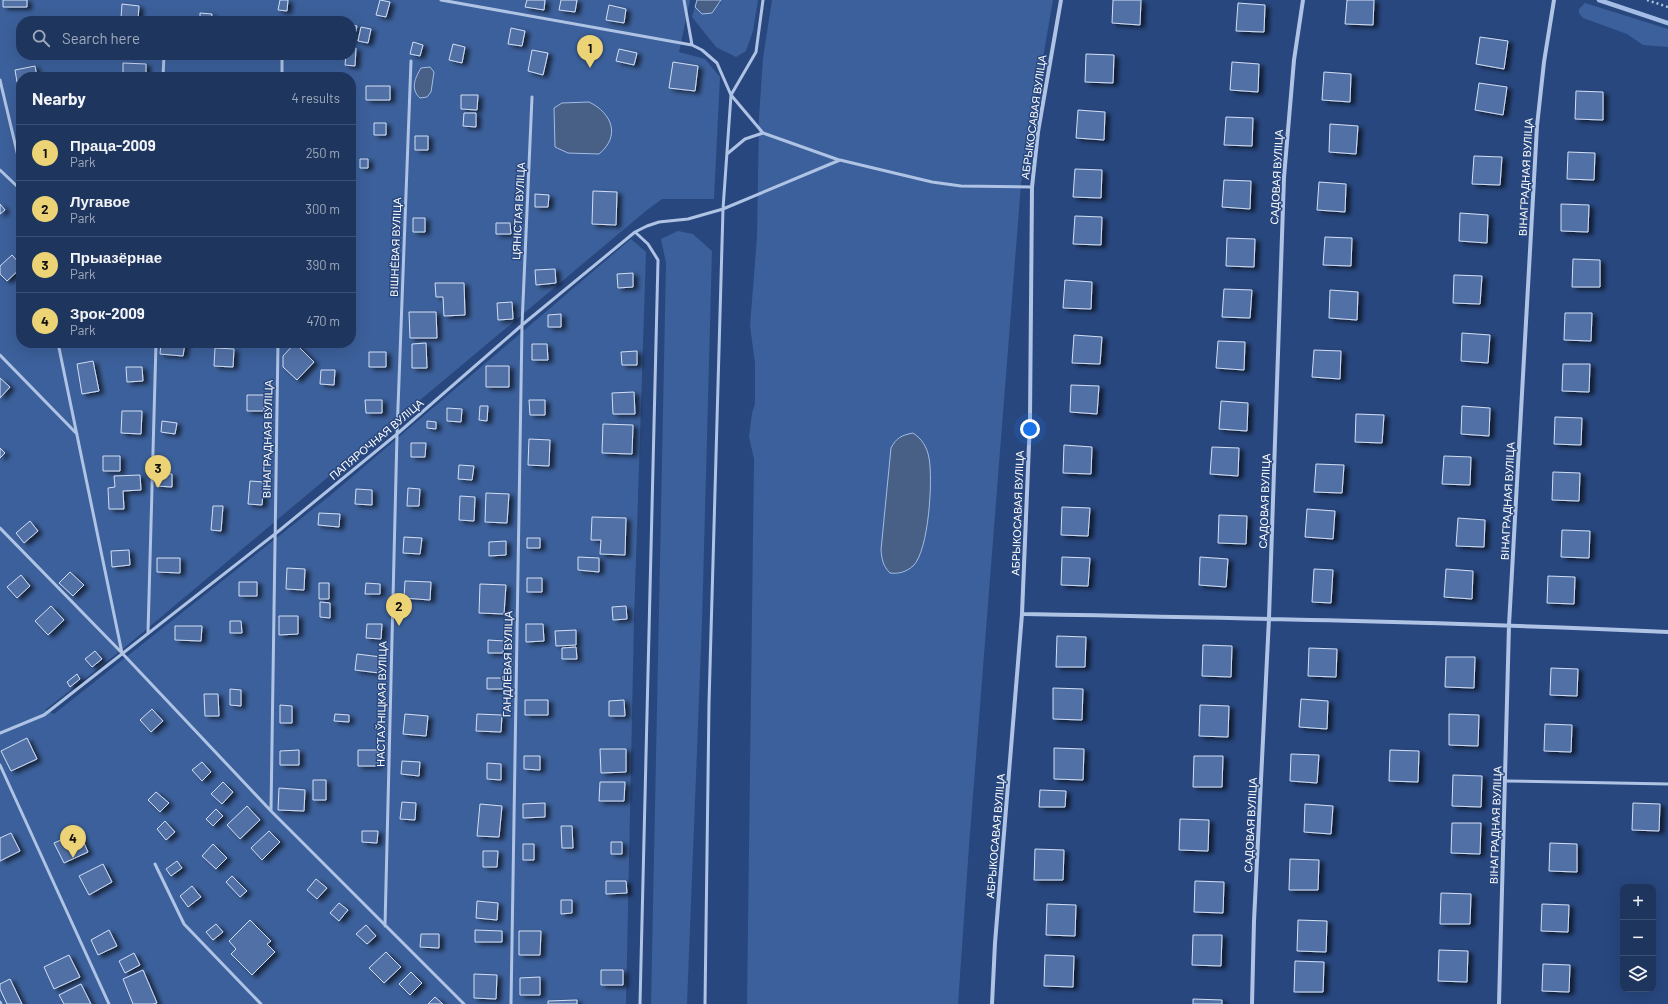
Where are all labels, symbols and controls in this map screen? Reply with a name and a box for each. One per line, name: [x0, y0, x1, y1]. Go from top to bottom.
search box: [16, 16, 356, 60]
icon: search: [30, 27, 52, 49]
text: Search here: [62, 29, 140, 47]
pin: 1: [577, 35, 603, 68]
street label: АБРЫКОСАВАЯ ВУЛІЦА: [1018, 53, 1048, 180]
text: Nearby: [32, 88, 86, 108]
text: 4 results: [292, 90, 340, 106]
street label: ВІНАГРАДНАЯ ВУЛІЦА: [1515, 117, 1535, 236]
street label: САДОВАЯ ВУЛІЦА: [1267, 128, 1285, 225]
text: Праца-2009: [70, 136, 156, 154]
text: 1: [43, 145, 47, 161]
text: 250 m: [306, 145, 340, 161]
text: Park: [70, 154, 96, 170]
street label: ЦЯНІСТАЯ ВУЛІЦА: [509, 161, 527, 260]
text: Лугавое: [70, 192, 130, 210]
street label: ВІШНЁВАЯ ВУЛІЦА: [387, 196, 403, 297]
text: 2: [41, 201, 49, 217]
text: 300 m: [305, 201, 340, 217]
text: Park: [70, 210, 96, 226]
text: Прыазёрнае: [70, 248, 162, 266]
text: 3: [41, 257, 49, 273]
text: 390 m: [306, 257, 340, 273]
text: Park: [70, 266, 96, 282]
text: Зрок-2009: [70, 304, 145, 322]
text: 4: [41, 313, 49, 329]
text: 470 m: [306, 313, 340, 329]
text: Park: [70, 322, 96, 338]
street label: ВІНАГРАДНАЯ ВУЛІЦА: [259, 379, 275, 498]
street label: ПАПЯРОЧНАЯ ВУЛІЦА: [326, 396, 426, 482]
your location: [1020, 419, 1040, 439]
street label: ВІНАГРАДНАЯ ВУЛІЦА: [1497, 441, 1517, 560]
street label: АБРЫКОСАВАЯ ВУЛІЦА: [1008, 449, 1026, 576]
street label: САДОВАЯ ВУЛІЦА: [1256, 453, 1272, 549]
pin: 3: [145, 455, 171, 488]
pin: 2: [386, 593, 412, 626]
street label: ГАНДЛЁВАЯ ВУЛІЦА: [500, 610, 514, 717]
street label: НАСТАЎНІЦКАЯ ВУЛІЦА: [373, 640, 389, 767]
street label: ВІНАГРАДНАЯ ВУЛІЦА: [1486, 765, 1504, 884]
street label: АБРЫКОСАВАЯ ВУЛІЦА: [983, 772, 1007, 899]
street label: САДОВАЯ ВУЛІЦА: [1241, 776, 1259, 873]
pin: 4: [60, 825, 86, 858]
map controls: [1620, 884, 1656, 992]
button: +: [1620, 884, 1656, 920]
button: −: [1620, 920, 1656, 956]
button: layers: [1620, 956, 1656, 992]

